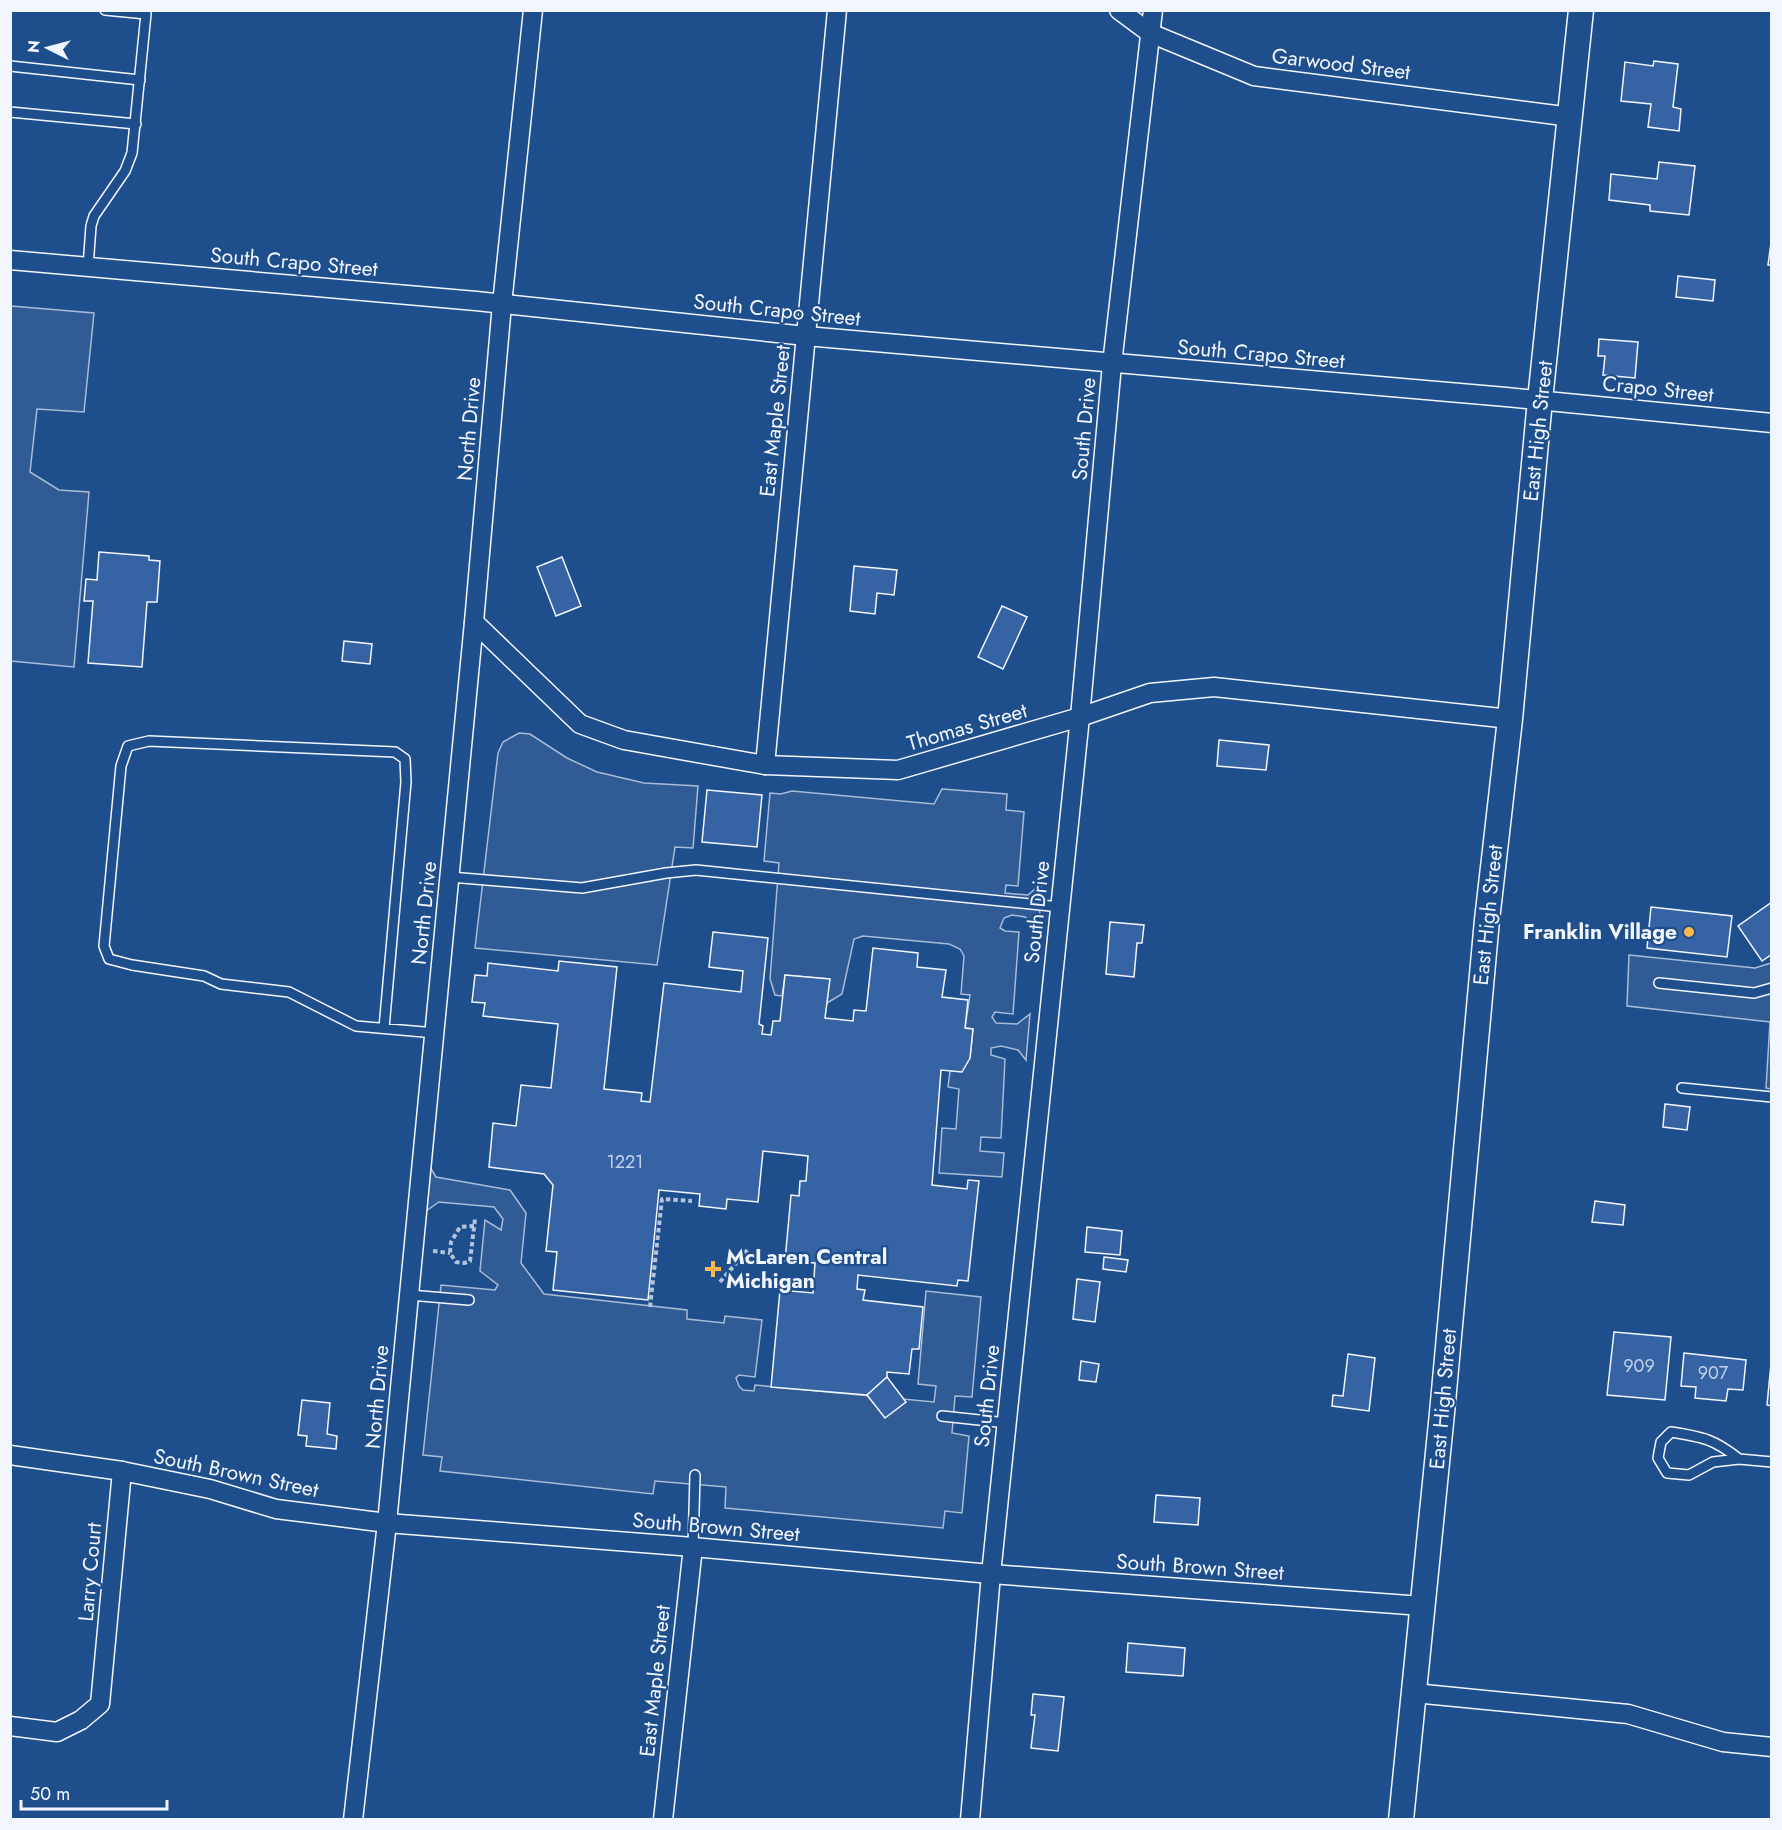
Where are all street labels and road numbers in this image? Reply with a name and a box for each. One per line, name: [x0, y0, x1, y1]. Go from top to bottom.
street label: Garwood Street: [1270, 41, 1412, 87]
street label: South Crapo Street: [209, 240, 379, 284]
street label: South Crapo Street: [692, 286, 862, 334]
street label: South Crapo Street: [1176, 332, 1346, 376]
street label: East Maple Street: [752, 344, 798, 498]
street label: East High Street: [1516, 359, 1560, 503]
street label: Crapo Street: [1601, 368, 1715, 410]
street label: North Drive: [450, 376, 488, 482]
street label: South Drive: [1065, 376, 1103, 482]
street label: Thomas Street: [903, 696, 1031, 758]
street label: East High Street: [1466, 843, 1510, 987]
street label: South Drive: [1017, 859, 1057, 965]
street label: North Drive: [404, 860, 444, 966]
street label: East High Street: [1422, 1327, 1464, 1471]
street label: South Drive: [967, 1343, 1007, 1449]
street label: North Drive: [358, 1344, 396, 1450]
street label: South Brown Street: [151, 1441, 321, 1505]
street label: South Brown Street: [631, 1505, 801, 1549]
street label: Larry Court: [71, 1521, 109, 1623]
street label: South Brown Street: [1115, 1546, 1285, 1588]
street label: East Maple Street: [632, 1604, 678, 1758]

